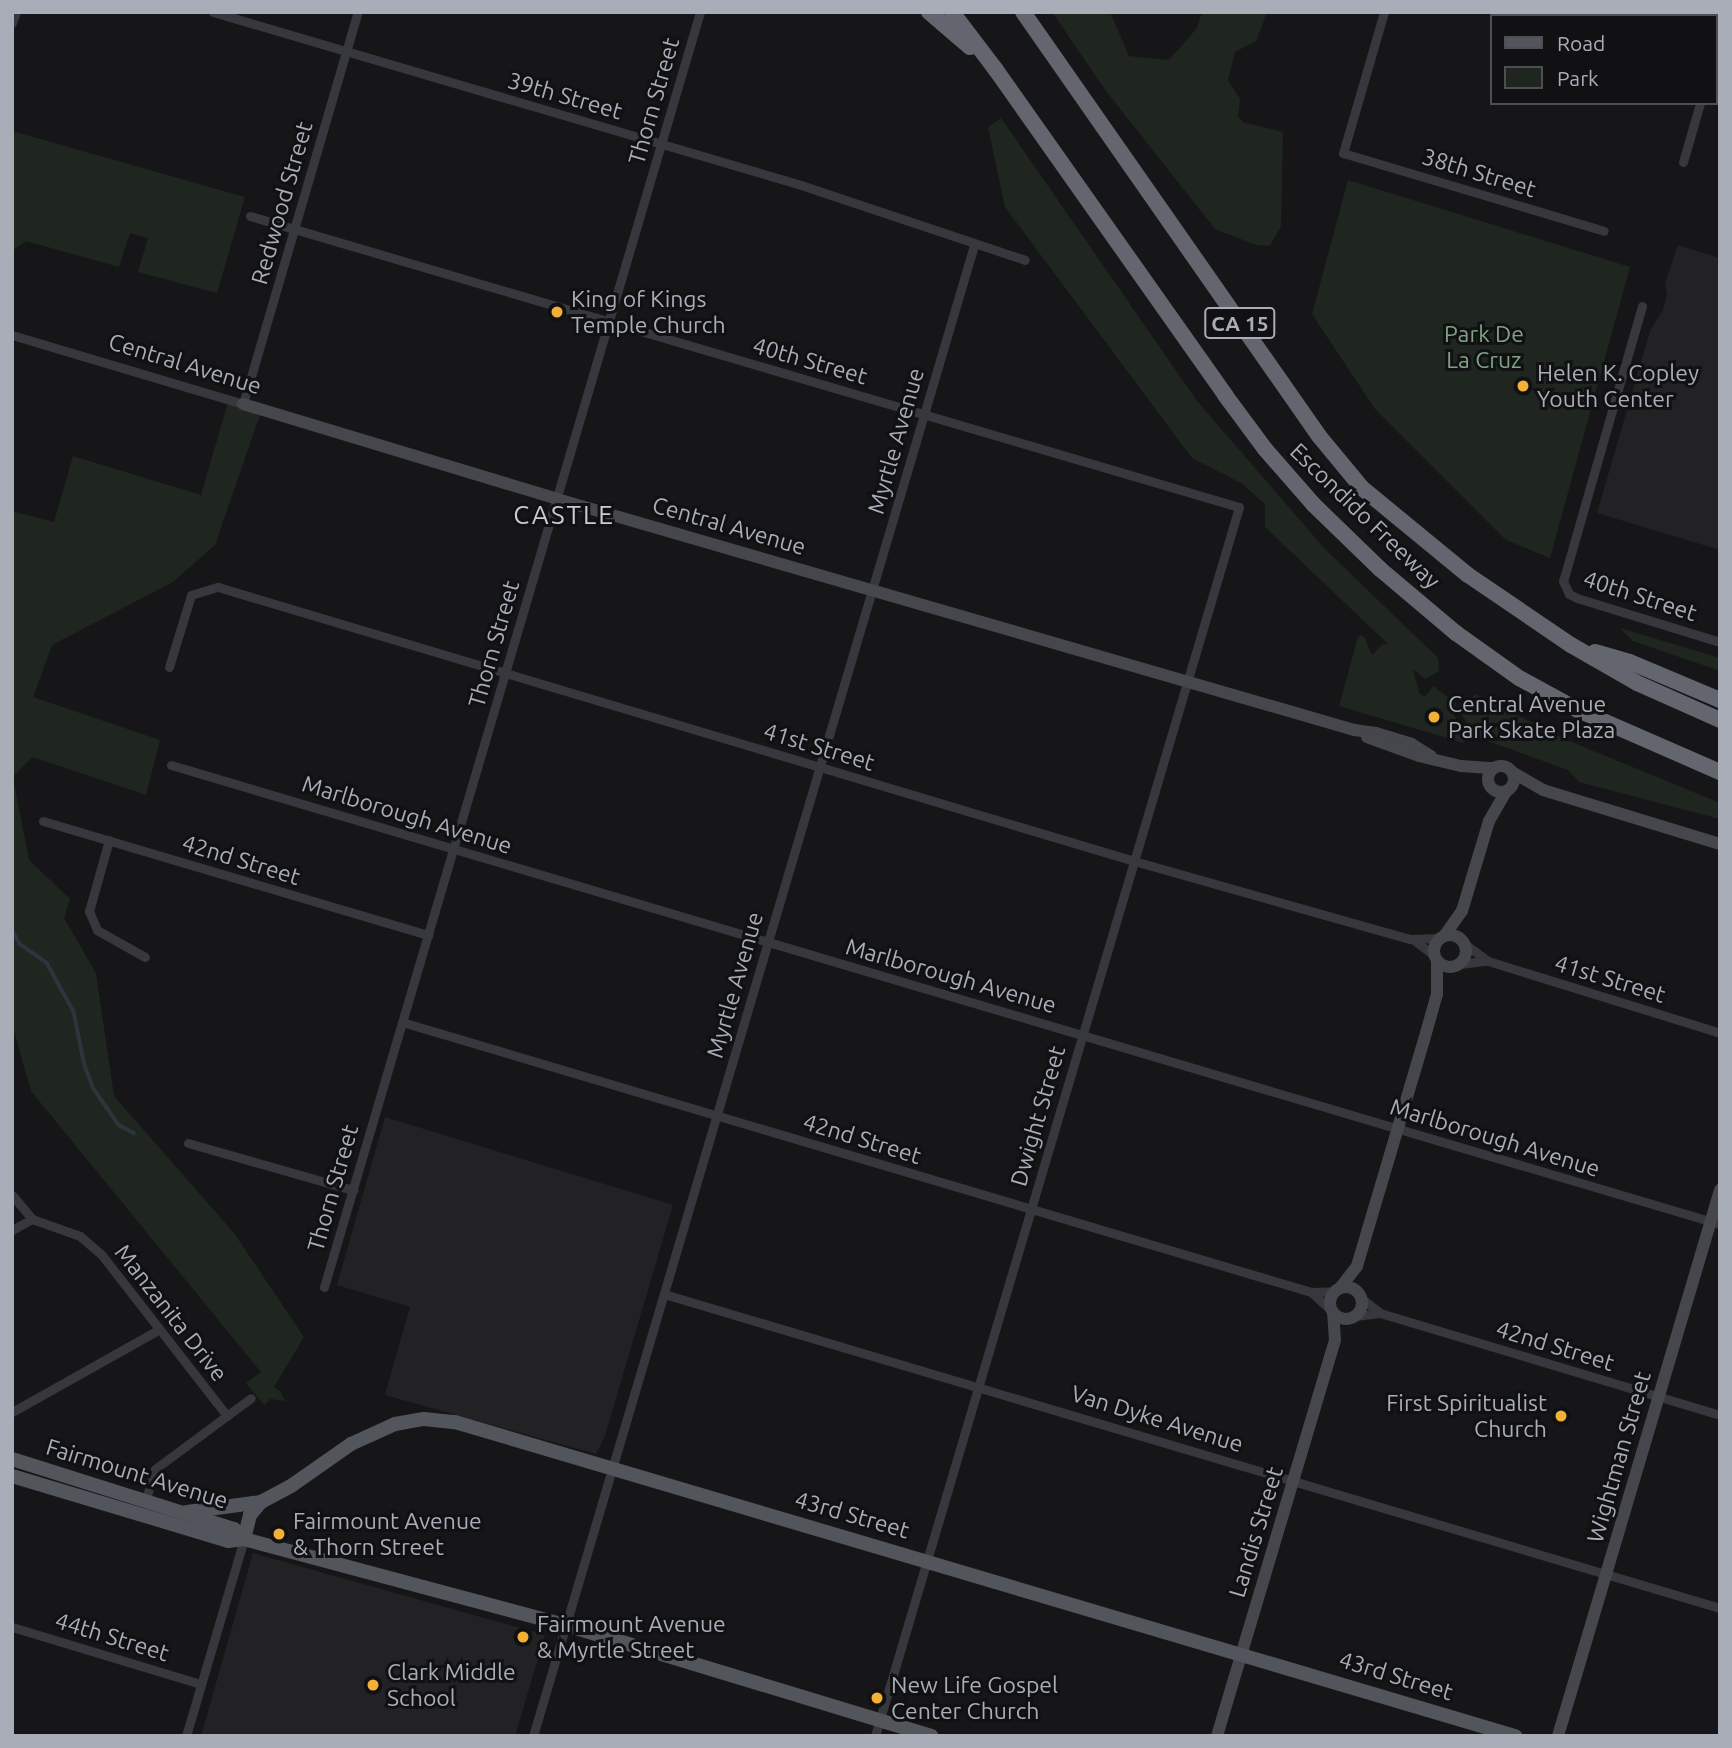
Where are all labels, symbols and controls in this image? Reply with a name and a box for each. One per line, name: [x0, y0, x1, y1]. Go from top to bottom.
legend: [1490, 14, 1718, 105]
text: Road: [1557, 31, 1605, 55]
street label: Thorn Street: [623, 34, 685, 168]
text: Park: [1557, 66, 1599, 90]
street label: 39th Street: [505, 67, 625, 125]
street label: Redwood Street: [246, 118, 318, 288]
street label: 38th Street: [1419, 143, 1539, 203]
place label: King of Kings Temple Church: [571, 285, 726, 339]
marker: King of Kings Temple Church: [549, 304, 565, 320]
road number: CA 15: [1203, 306, 1277, 340]
park label: Park De La Cruz: [1444, 320, 1524, 374]
street label: Central Avenue: [105, 328, 265, 400]
street label: 40th Street: [750, 332, 870, 390]
place label: Helen K. Copley Youth Center: [1537, 359, 1699, 413]
street label: Myrtle Avenue: [862, 365, 930, 517]
marker: Helen K. Copley Youth Center: [1515, 378, 1531, 394]
street label: Escondido Freeway: [1284, 437, 1446, 595]
street label: Central Avenue: [649, 491, 809, 561]
district label: CASTLE: [514, 499, 614, 531]
street label: 40th Street: [1580, 565, 1700, 627]
street label: Thorn Street: [463, 577, 525, 711]
place label: Central Avenue Park Skate Plaza: [1448, 690, 1615, 744]
marker: Central Avenue Park Skate Plaza: [1426, 709, 1442, 725]
street label: 41st Street: [760, 717, 878, 777]
street label: Marlborough Avenue: [299, 770, 515, 860]
street label: 42nd Street: [179, 829, 303, 891]
street label: Myrtle Avenue: [701, 909, 769, 1061]
street label: Marlborough Avenue: [842, 933, 1060, 1019]
street label: 41st Street: [1551, 949, 1669, 1009]
street label: Dwight Street: [1005, 1043, 1071, 1189]
street label: Marlborough Avenue: [1387, 1093, 1603, 1183]
street label: 42nd Street: [800, 1108, 924, 1170]
street label: Thorn Street: [302, 1121, 364, 1255]
street label: Manzanita Drive: [109, 1239, 233, 1387]
street label: 42nd Street: [1493, 1315, 1617, 1377]
street label: Wightman Street: [1581, 1368, 1657, 1546]
street label: Van Dyke Avenue: [1068, 1380, 1246, 1458]
place label: First Spiritualist Church: [1386, 1389, 1547, 1443]
marker: First Spiritualist Church: [1553, 1408, 1569, 1424]
street label: Fairmount Avenue: [43, 1433, 231, 1515]
street label: Landis Street: [1223, 1463, 1289, 1601]
street label: 43rd Street: [792, 1486, 912, 1544]
place label: Fairmount Avenue & Thorn Street: [293, 1507, 482, 1561]
marker: Fairmount Avenue & Thorn Street: [271, 1526, 287, 1542]
street label: 44th Street: [52, 1607, 172, 1667]
place label: Fairmount Avenue & Myrtle Street: [537, 1610, 726, 1664]
marker: Fairmount Avenue & Myrtle Street: [515, 1629, 531, 1645]
street label: 43rd Street: [1336, 1646, 1456, 1706]
place label: Clark Middle School: [387, 1658, 516, 1712]
place label: New Life Gospel Center Church: [891, 1671, 1058, 1725]
marker: Clark Middle School: [365, 1677, 381, 1693]
marker: New Life Gospel Center Church: [869, 1690, 885, 1706]

